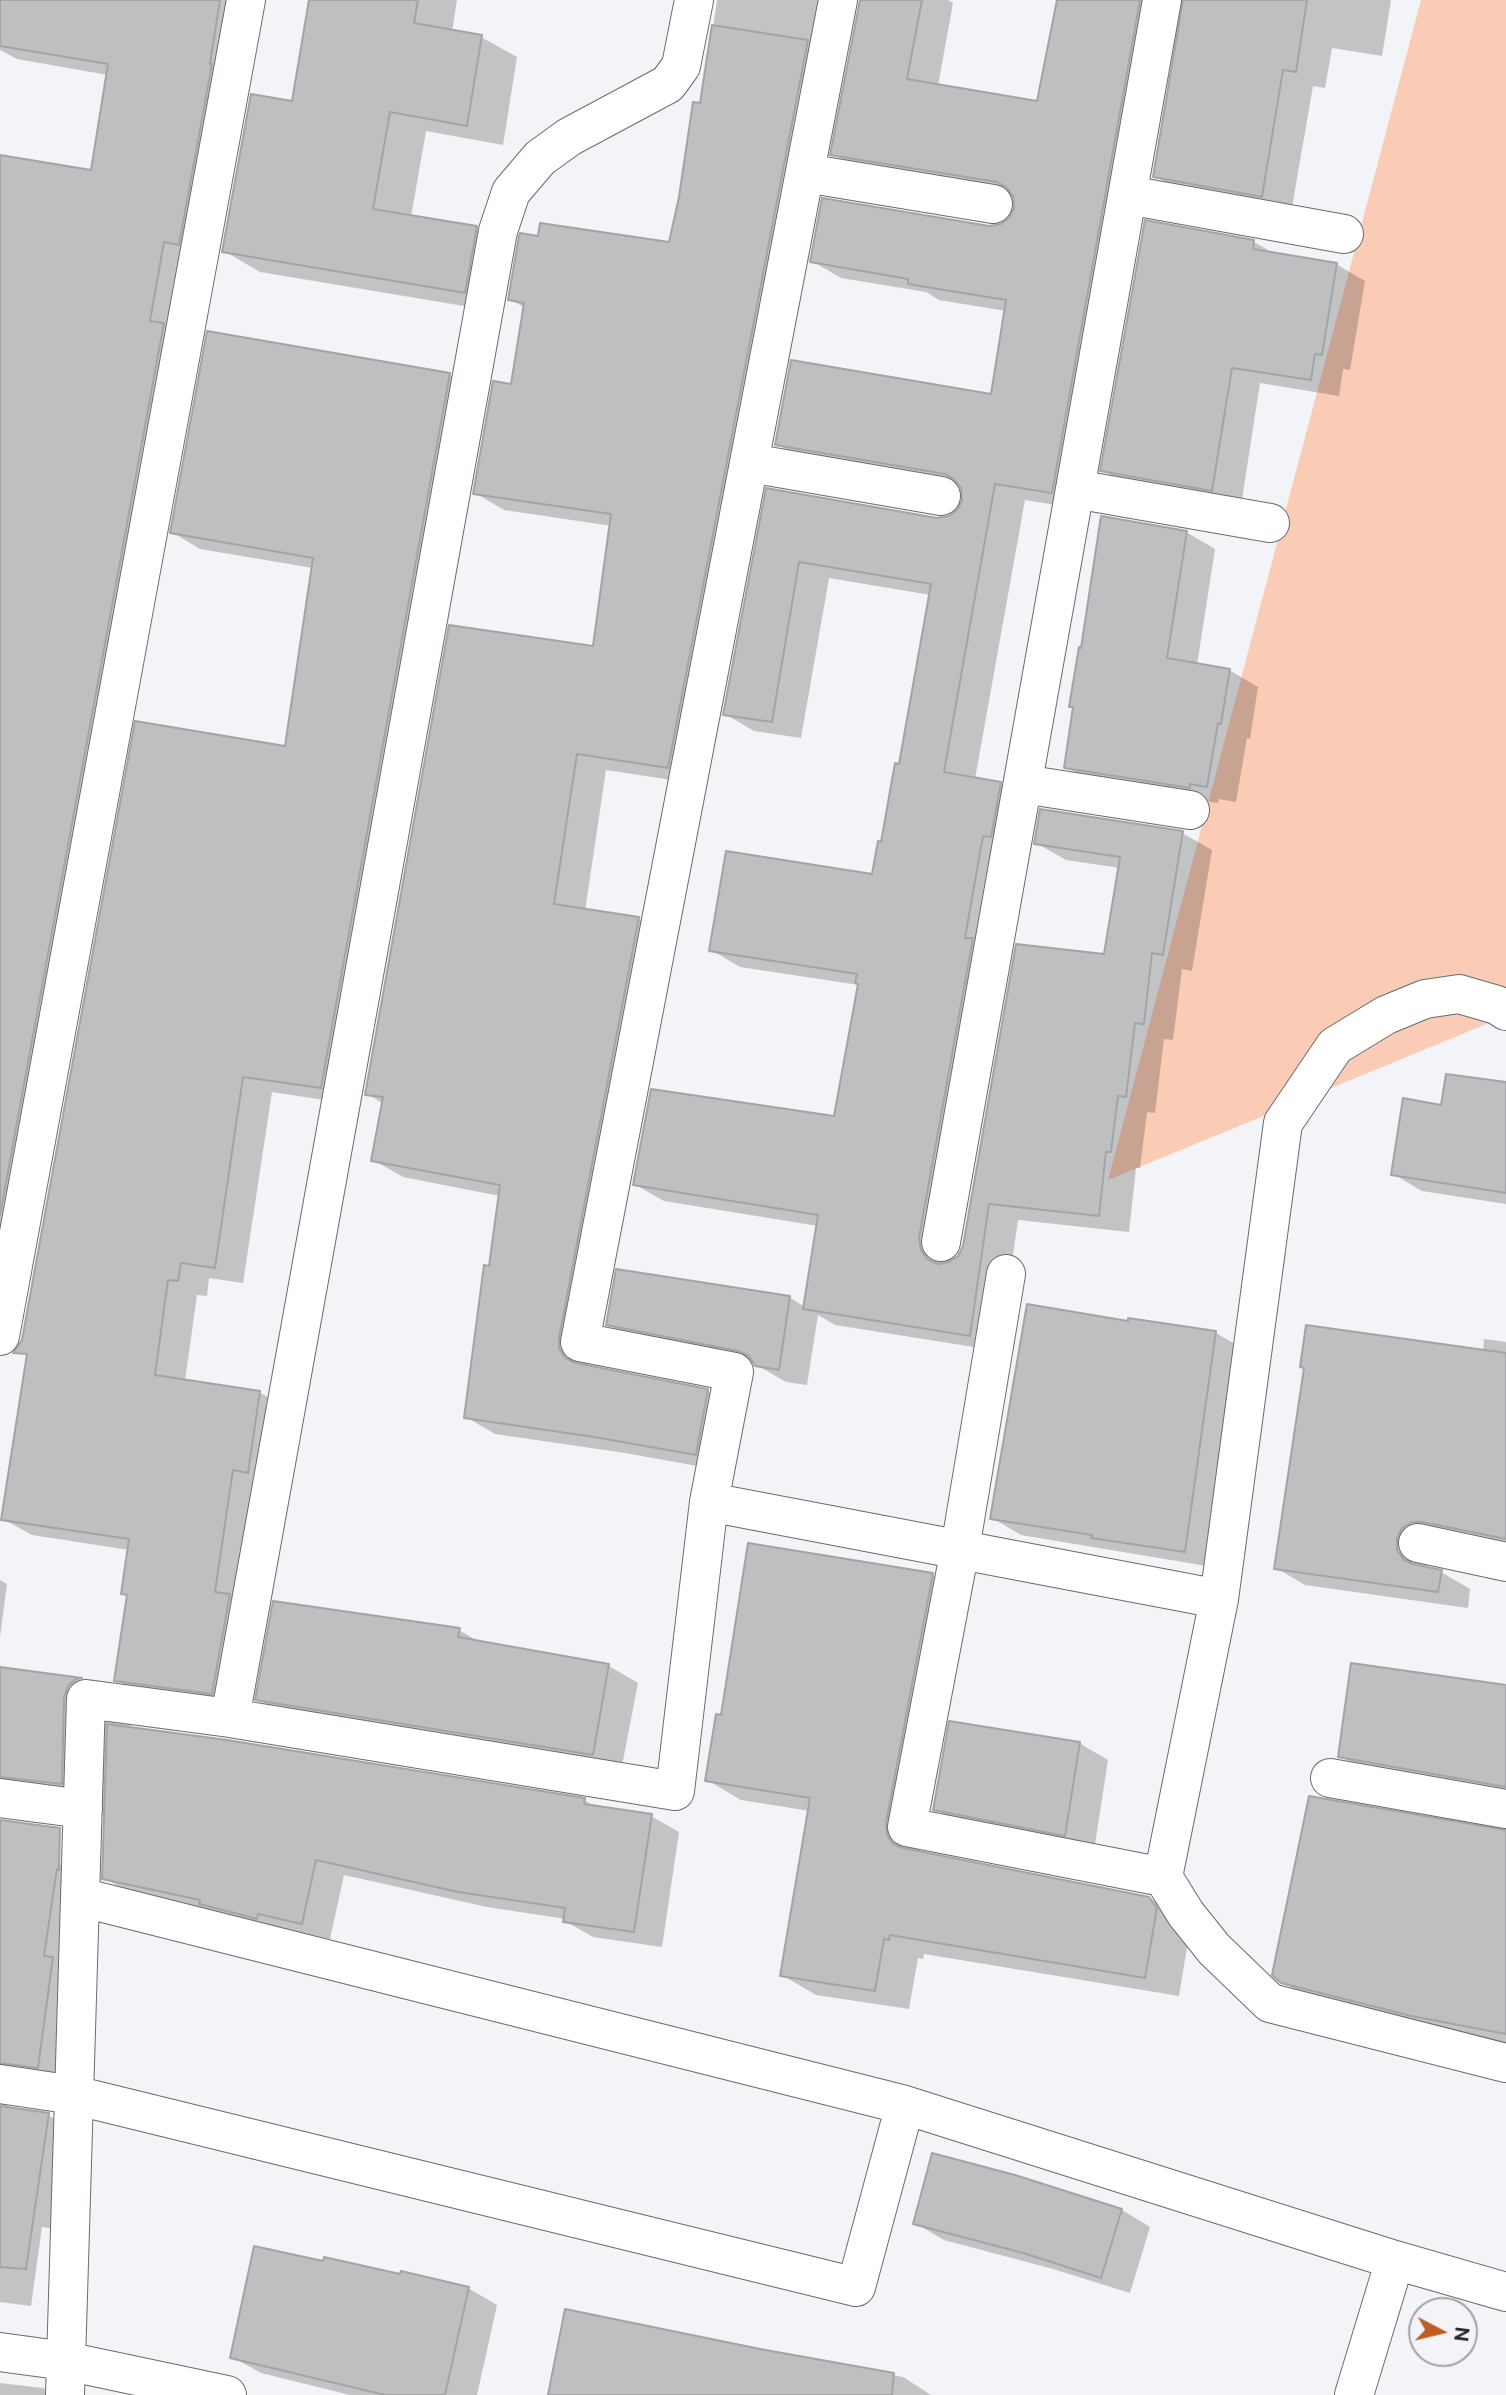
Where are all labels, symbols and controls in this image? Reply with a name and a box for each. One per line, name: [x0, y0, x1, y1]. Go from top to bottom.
north arrow: [1408, 2297, 1478, 2367]
text: N: [1450, 2326, 1474, 2343]

